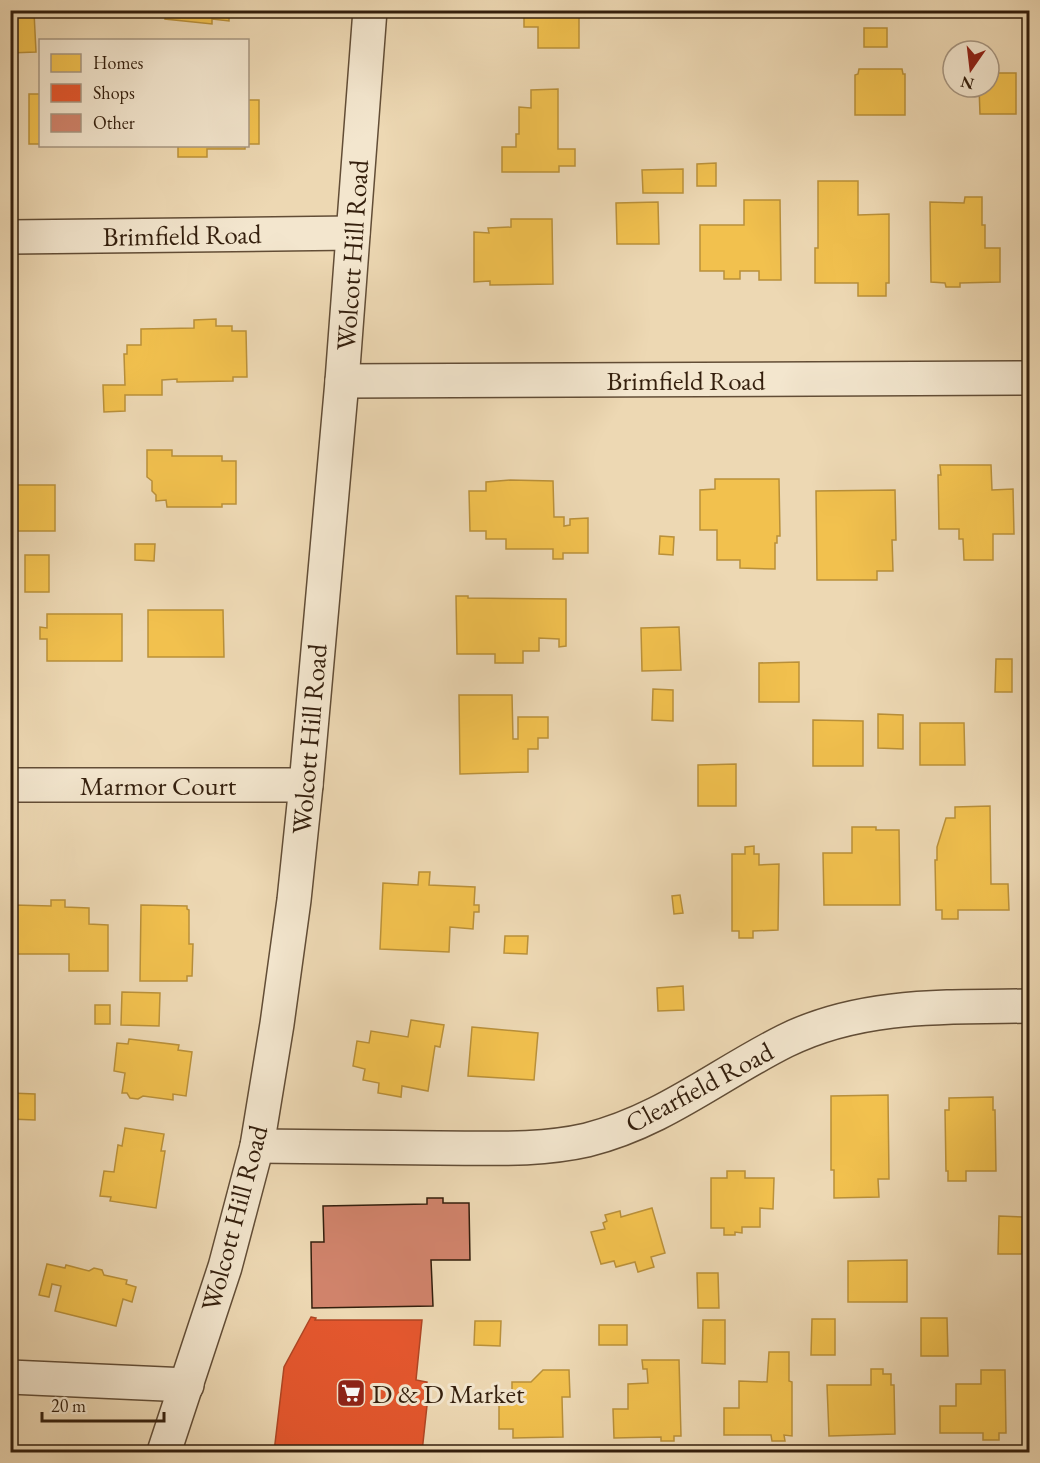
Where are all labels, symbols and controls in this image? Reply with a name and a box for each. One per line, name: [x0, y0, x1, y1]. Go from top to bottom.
legend: [39, 39, 249, 147]
north arrow: [941, 39, 1001, 99]
text: Homes: [93, 51, 144, 74]
text: N: [959, 71, 976, 95]
text: Shops: [93, 81, 135, 104]
text: Other: [93, 111, 135, 134]
street label: Wolcott Hill Road: [328, 158, 376, 351]
street label: Brimfield Road: [102, 216, 262, 254]
street label: Brimfield Road: [606, 363, 766, 398]
street label: Wolcott Hill Road: [283, 642, 335, 836]
street label: Marmor Court: [80, 768, 237, 803]
street label: Clearfield Road: [619, 1033, 779, 1141]
street label: Wolcott Hill Road: [192, 1121, 276, 1315]
place label: D & D Market: [372, 1376, 525, 1411]
supermarket icon: D & D Market: [335, 1377, 367, 1409]
scale bar: [42, 1385, 164, 1423]
text: 20 m: [51, 1394, 86, 1417]

